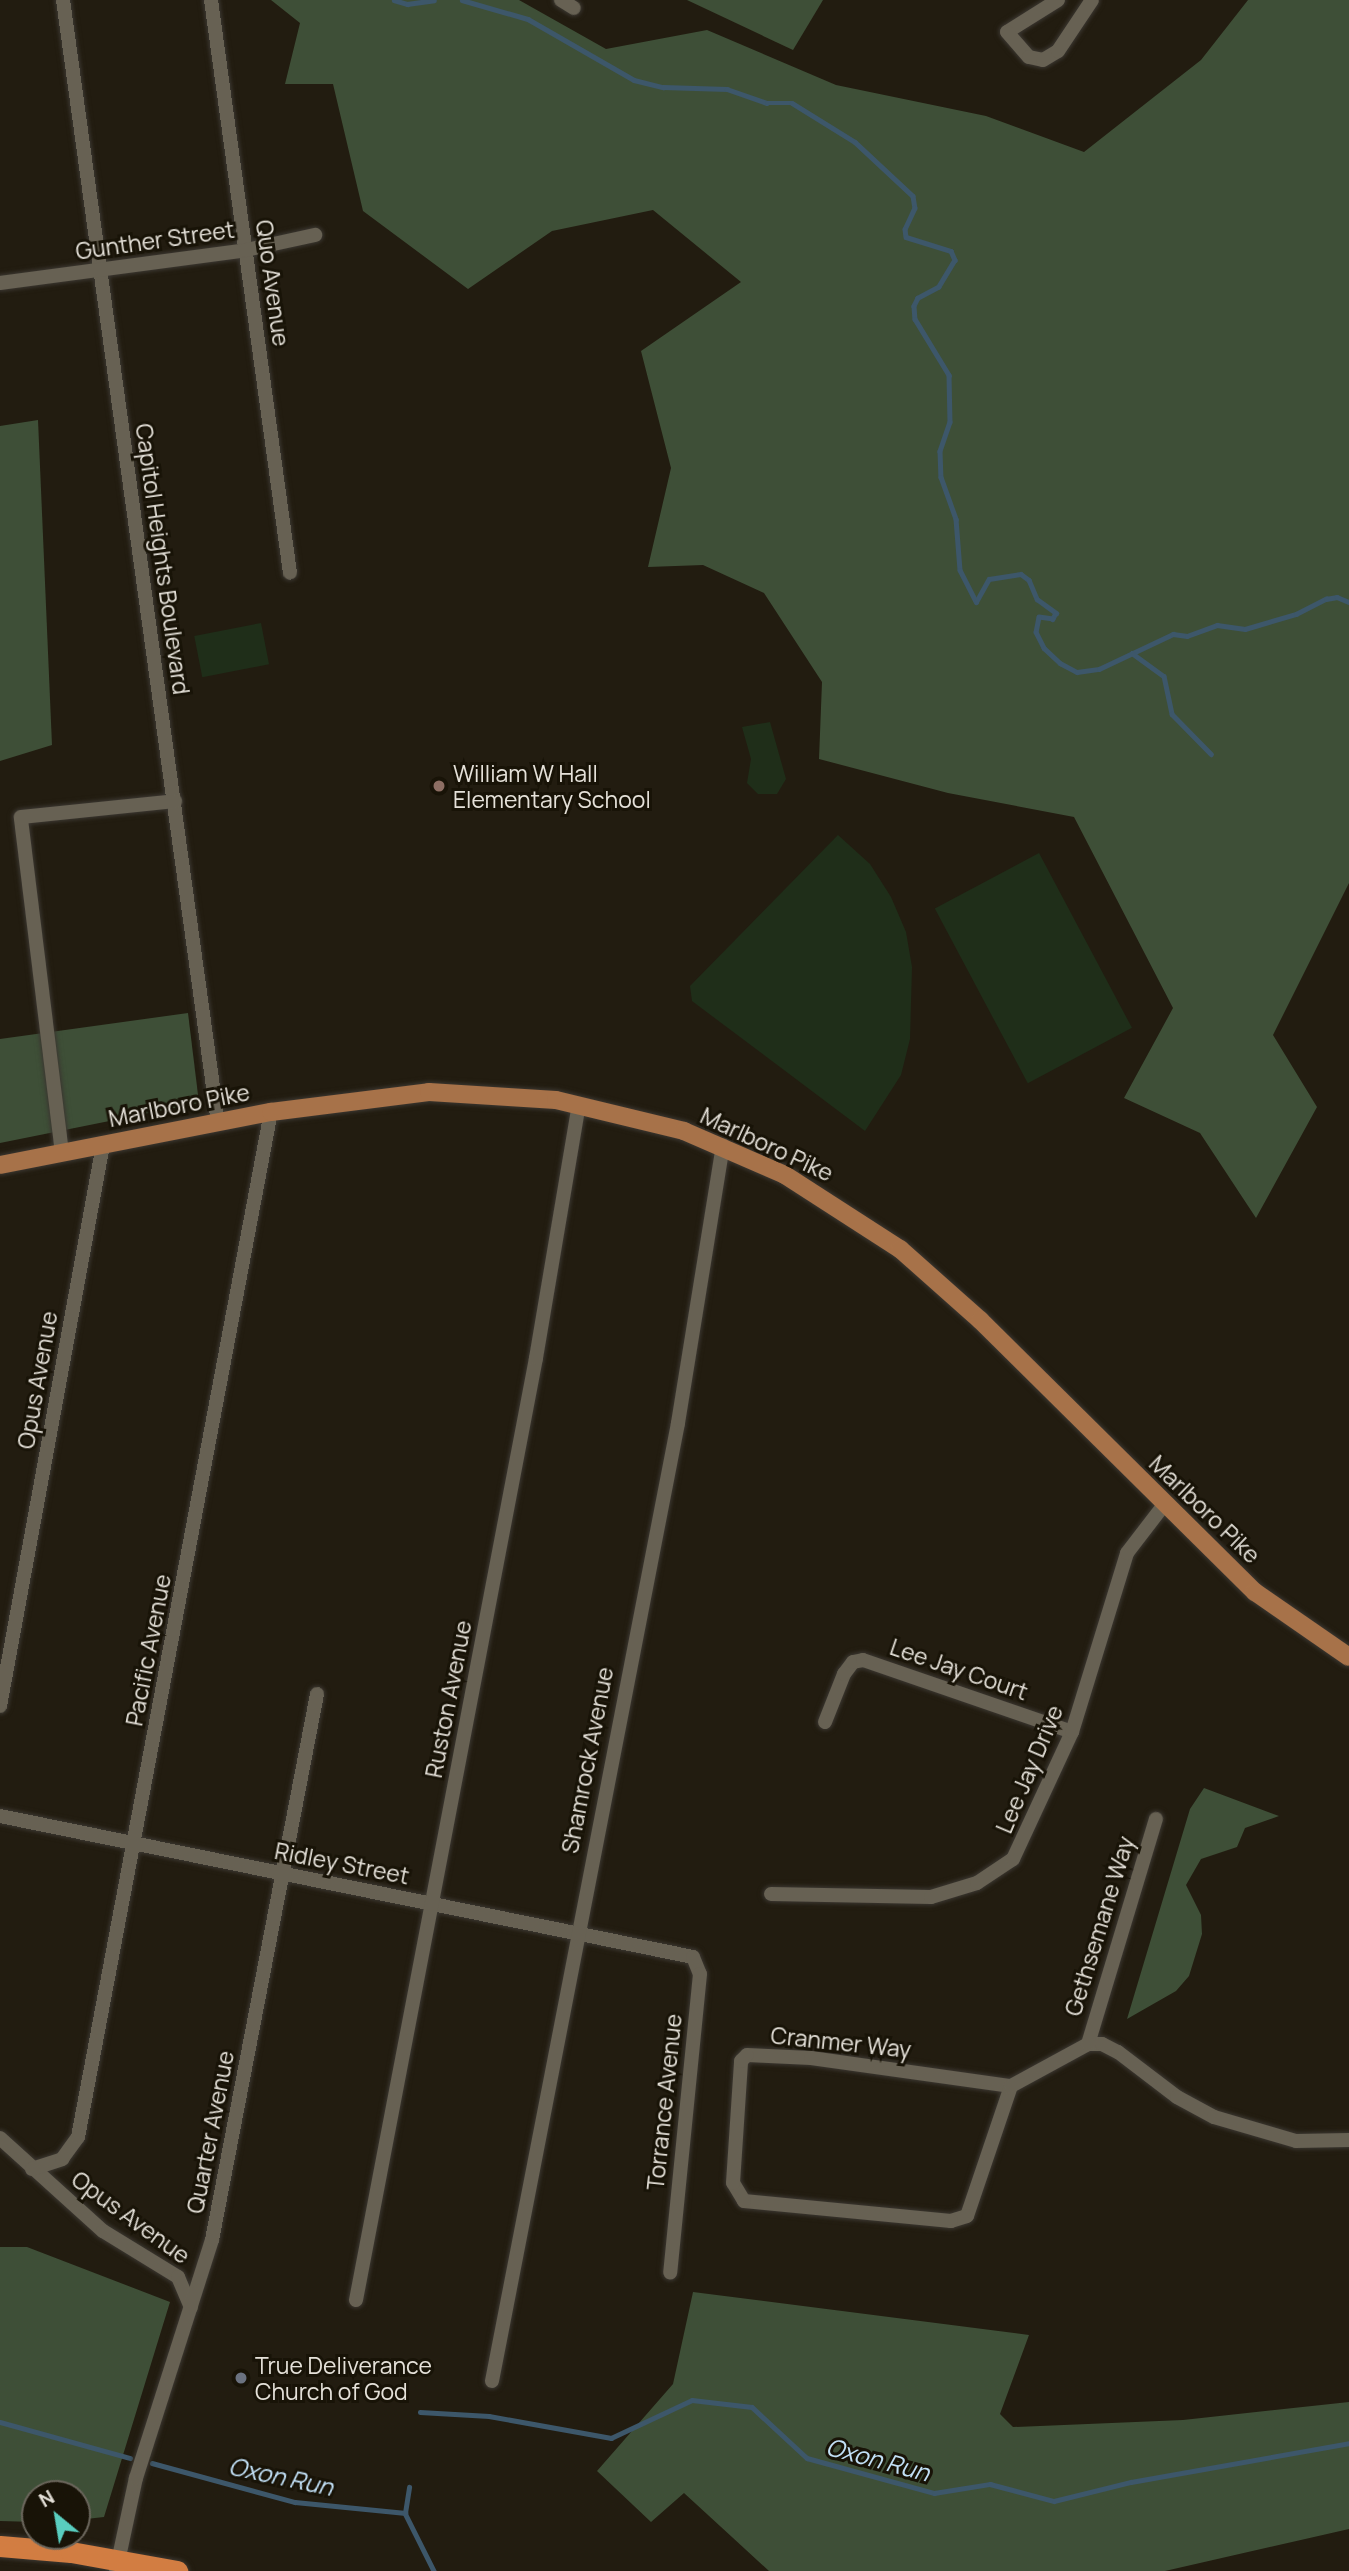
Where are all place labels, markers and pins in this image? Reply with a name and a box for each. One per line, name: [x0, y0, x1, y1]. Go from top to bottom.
place label: William W Hall Elementary School: [453, 759, 651, 813]
marker: William W Hall Elementary School: [431, 778, 447, 794]
place label: True Deliverance Church of God: [255, 2351, 432, 2405]
marker: True Deliverance Church of God: [233, 2370, 249, 2386]

